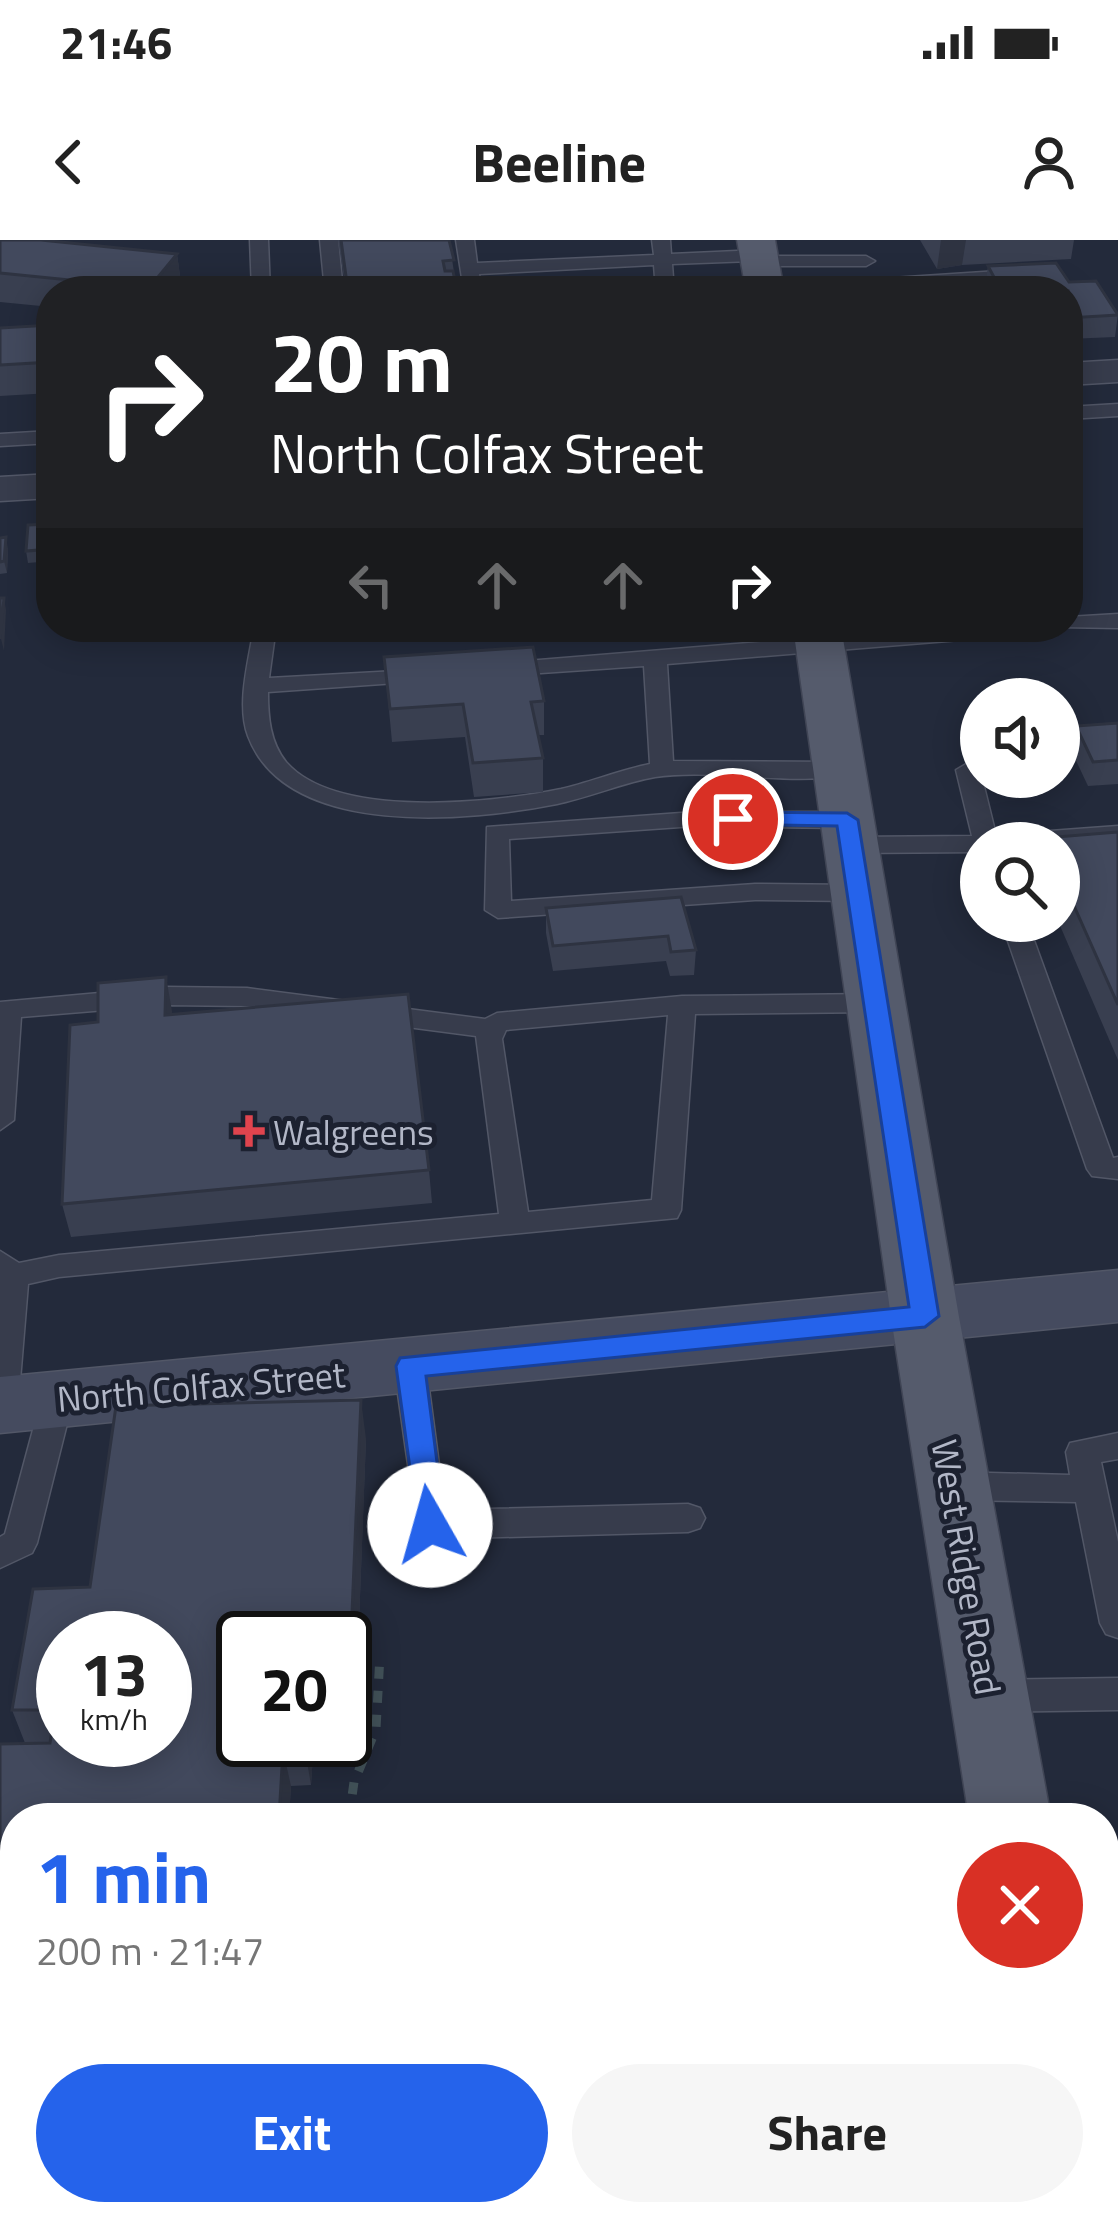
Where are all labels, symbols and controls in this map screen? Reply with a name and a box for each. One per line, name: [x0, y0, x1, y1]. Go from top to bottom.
text: 21:46: [60, 8, 172, 76]
text: Beeline: [472, 121, 646, 203]
icon: back: [36, 129, 102, 195]
icon: person: [1016, 129, 1082, 195]
text: 20 m: [270, 297, 453, 425]
icon: right: [72, 324, 228, 480]
text: North Colfax Street: [270, 412, 704, 494]
icon: left: [338, 552, 404, 618]
icon: ahead: [464, 552, 530, 618]
icon: ahead: [590, 552, 656, 618]
icon: right: [716, 552, 782, 618]
map controls: [960, 678, 1080, 942]
button: sound: [960, 678, 1080, 798]
pin: [682, 768, 784, 870]
icon: arrive: [700, 786, 766, 852]
button: search: [960, 822, 1080, 942]
place label: Walgreens: [273, 1104, 434, 1159]
marker: Walgreens: [236, 1118, 262, 1144]
street label: North Colfax Street: [55, 1346, 348, 1426]
street label: West Ridge Road: [917, 1435, 1017, 1699]
position arrow: [367, 1462, 493, 1588]
speed limit sign: 20: [216, 1611, 372, 1767]
text: 13: [80, 1628, 148, 1719]
text: km/h: [80, 1696, 148, 1742]
text: 1 min: [36, 1821, 211, 1931]
button: close: [957, 1842, 1083, 1968]
text: 200 m · 21:47: [36, 1921, 264, 1980]
button: Exit: [36, 2064, 548, 2202]
button: Share: [572, 2064, 1083, 2202]

